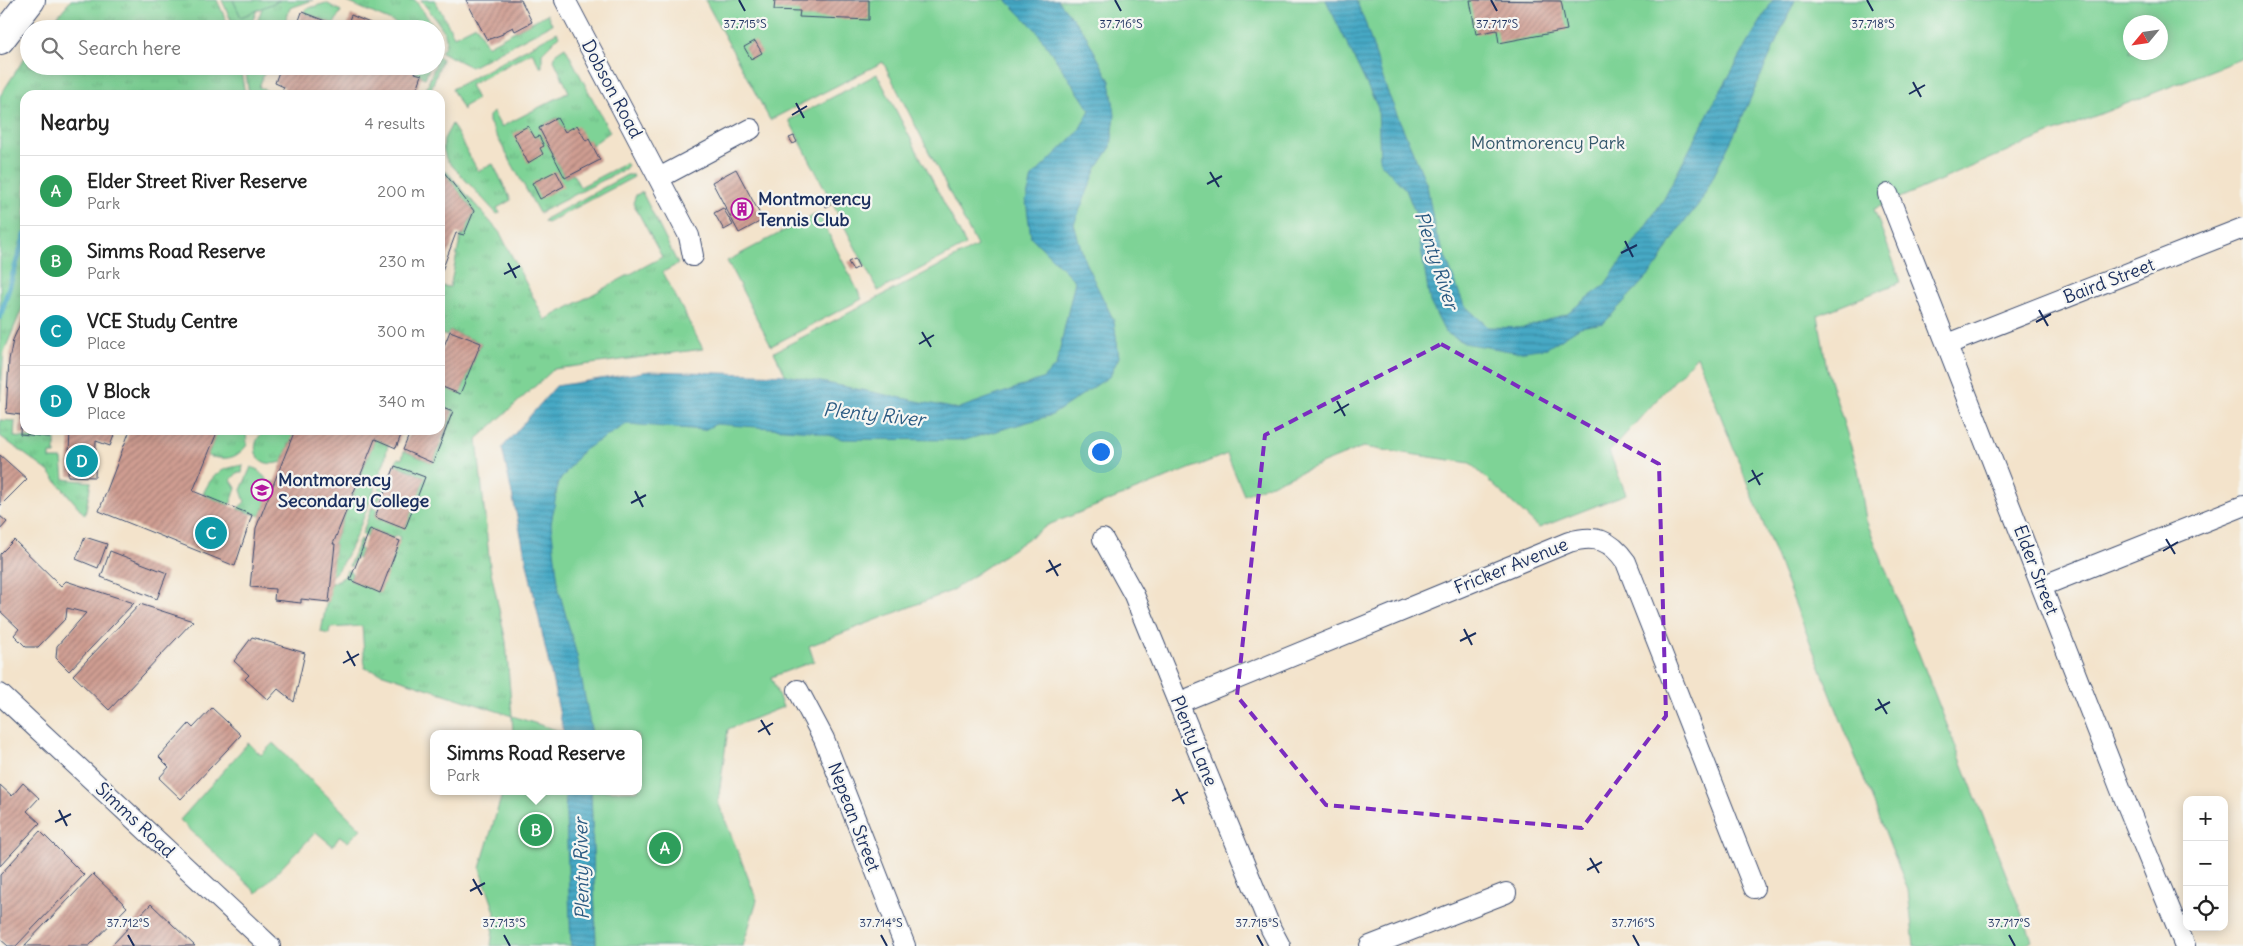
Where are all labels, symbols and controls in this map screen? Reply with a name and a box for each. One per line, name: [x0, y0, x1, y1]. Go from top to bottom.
north arrow: [2123, 15, 2168, 60]
text: 37.715°S: [723, 16, 767, 31]
text: 37.716°S: [1099, 16, 1143, 31]
text: 37.717°S: [1476, 16, 1519, 31]
text: 37.718°S: [1851, 16, 1895, 31]
search box: [20, 20, 445, 75]
icon: search: [38, 34, 66, 62]
text: Search here: [78, 36, 181, 60]
street label: Dobson Road: [577, 36, 648, 142]
text: Nearby: [40, 109, 110, 136]
text: 4 results: [364, 113, 425, 133]
park label: Montmorency Park: [1471, 131, 1625, 154]
text: Elder Street River Reserve: [87, 169, 307, 193]
text: A: [51, 181, 61, 201]
text: 200 m: [377, 181, 425, 201]
place label: Montmorency Tennis Club: [758, 187, 871, 231]
text: Park: [87, 193, 120, 213]
building icon: Montmorency Tennis Club: [730, 197, 754, 221]
water label: Plenty River: [1410, 208, 1465, 314]
text: Simms Road Reserve: [87, 239, 265, 263]
text: B: [51, 251, 61, 271]
text: 230 m: [379, 251, 425, 271]
street label: Baird Street: [2060, 253, 2158, 308]
text: Park: [87, 263, 120, 283]
text: VCE Study Centre: [87, 309, 238, 333]
text: C: [51, 321, 61, 341]
text: 300 m: [377, 321, 425, 341]
text: Place: [87, 333, 126, 353]
text: V Block: [87, 379, 150, 403]
text: D: [50, 391, 62, 411]
text: 340 m: [378, 391, 425, 411]
water label: Plenty River: [822, 397, 928, 432]
text: Place: [87, 403, 126, 423]
your location: [1088, 439, 1114, 465]
pin: D: [66, 442, 98, 480]
place label: Montmorency Secondary College: [278, 468, 430, 512]
school or university icon: Montmorency Secondary College: [250, 478, 274, 502]
pin: C: [195, 514, 227, 552]
street label: Elder Street: [2009, 522, 2064, 618]
street label: Fricker Avenue: [1451, 532, 1571, 599]
street label: Plenty Lane: [1166, 692, 1223, 789]
popup: [430, 730, 642, 795]
text: Simms Road Reserve: [447, 741, 625, 765]
street label: Nepean Street: [823, 759, 886, 875]
text: Park: [447, 765, 480, 785]
street label: Simms Road: [91, 777, 180, 863]
map controls: [2183, 796, 2228, 931]
button: +: [2183, 796, 2228, 841]
pin: B: [520, 811, 552, 849]
water label: Plenty River: [568, 816, 594, 920]
pin: A: [649, 829, 681, 867]
button: −: [2183, 841, 2228, 886]
button: locate: [2183, 886, 2228, 931]
text: 37.712°S: [106, 915, 150, 930]
text: 37.713°S: [482, 915, 526, 930]
text: 37.714°S: [859, 915, 903, 930]
text: 37.715°S: [1235, 915, 1279, 930]
text: 37.716°S: [1611, 915, 1655, 930]
text: 37.717°S: [1988, 915, 2031, 930]

